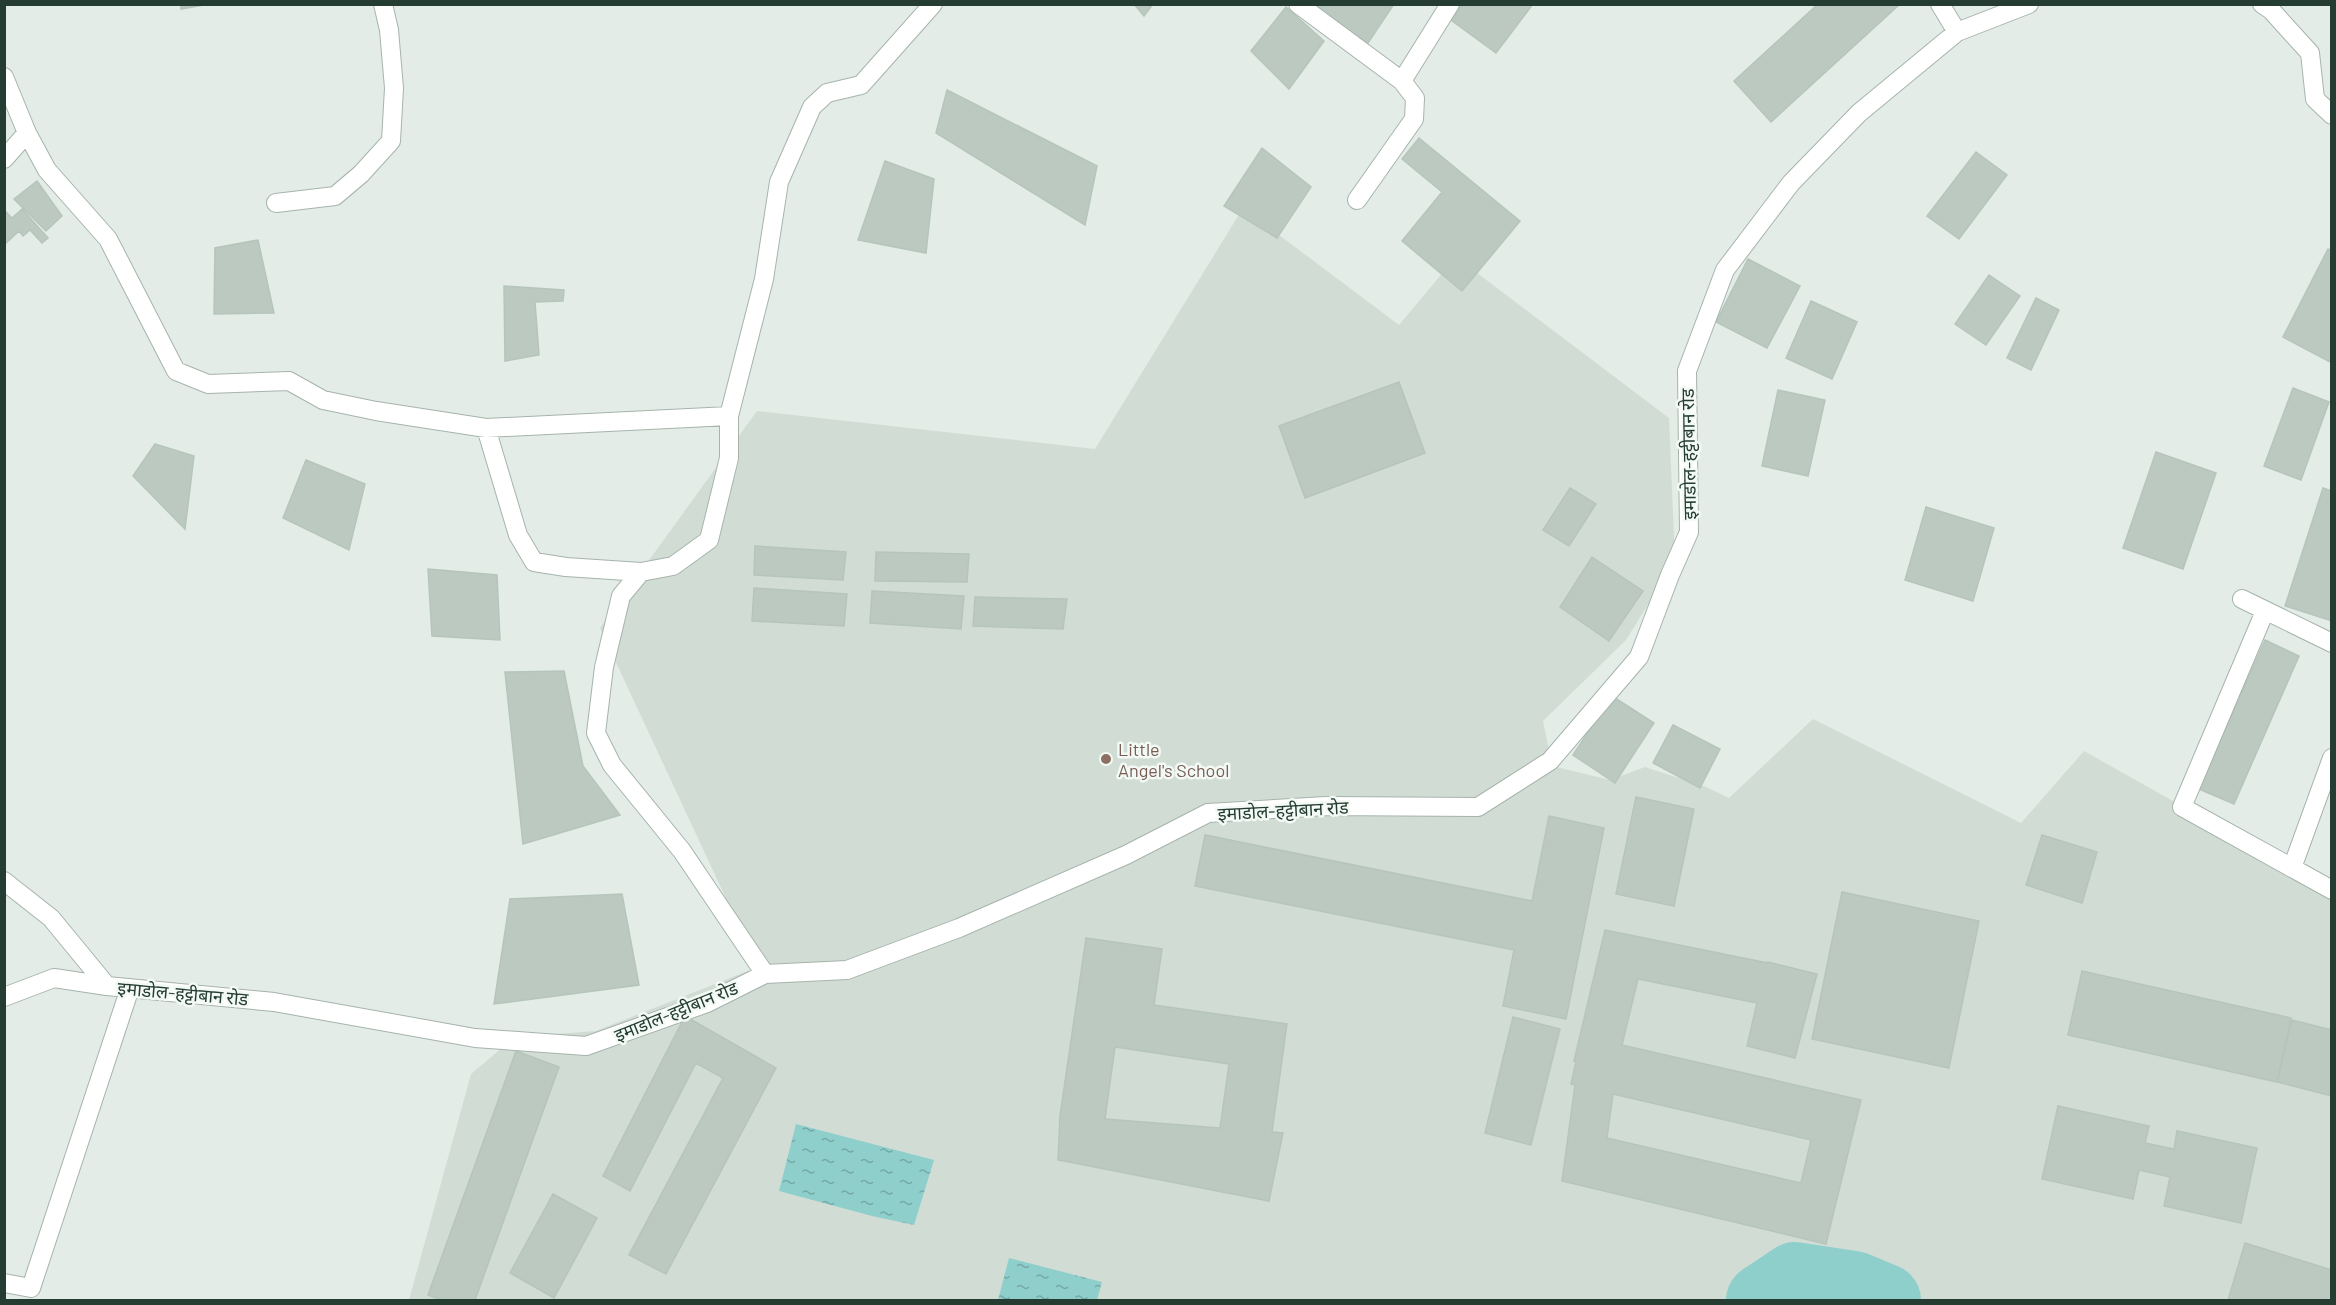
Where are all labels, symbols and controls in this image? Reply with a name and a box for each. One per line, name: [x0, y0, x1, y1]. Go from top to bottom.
street label: इमाडोल-हट्टीबान रोड: [1676, 388, 1701, 520]
place label: Little Angel's School: [1118, 738, 1229, 781]
marker: Little Angel's School: [1099, 752, 1113, 766]
street label: इमाडोल-हट्टीबान रोड: [1217, 796, 1349, 825]
street label: इमाडोल-हट्टीबान रोड: [117, 976, 250, 1011]
street label: इमाडोल-हट्टीबान रोड: [611, 976, 742, 1047]

